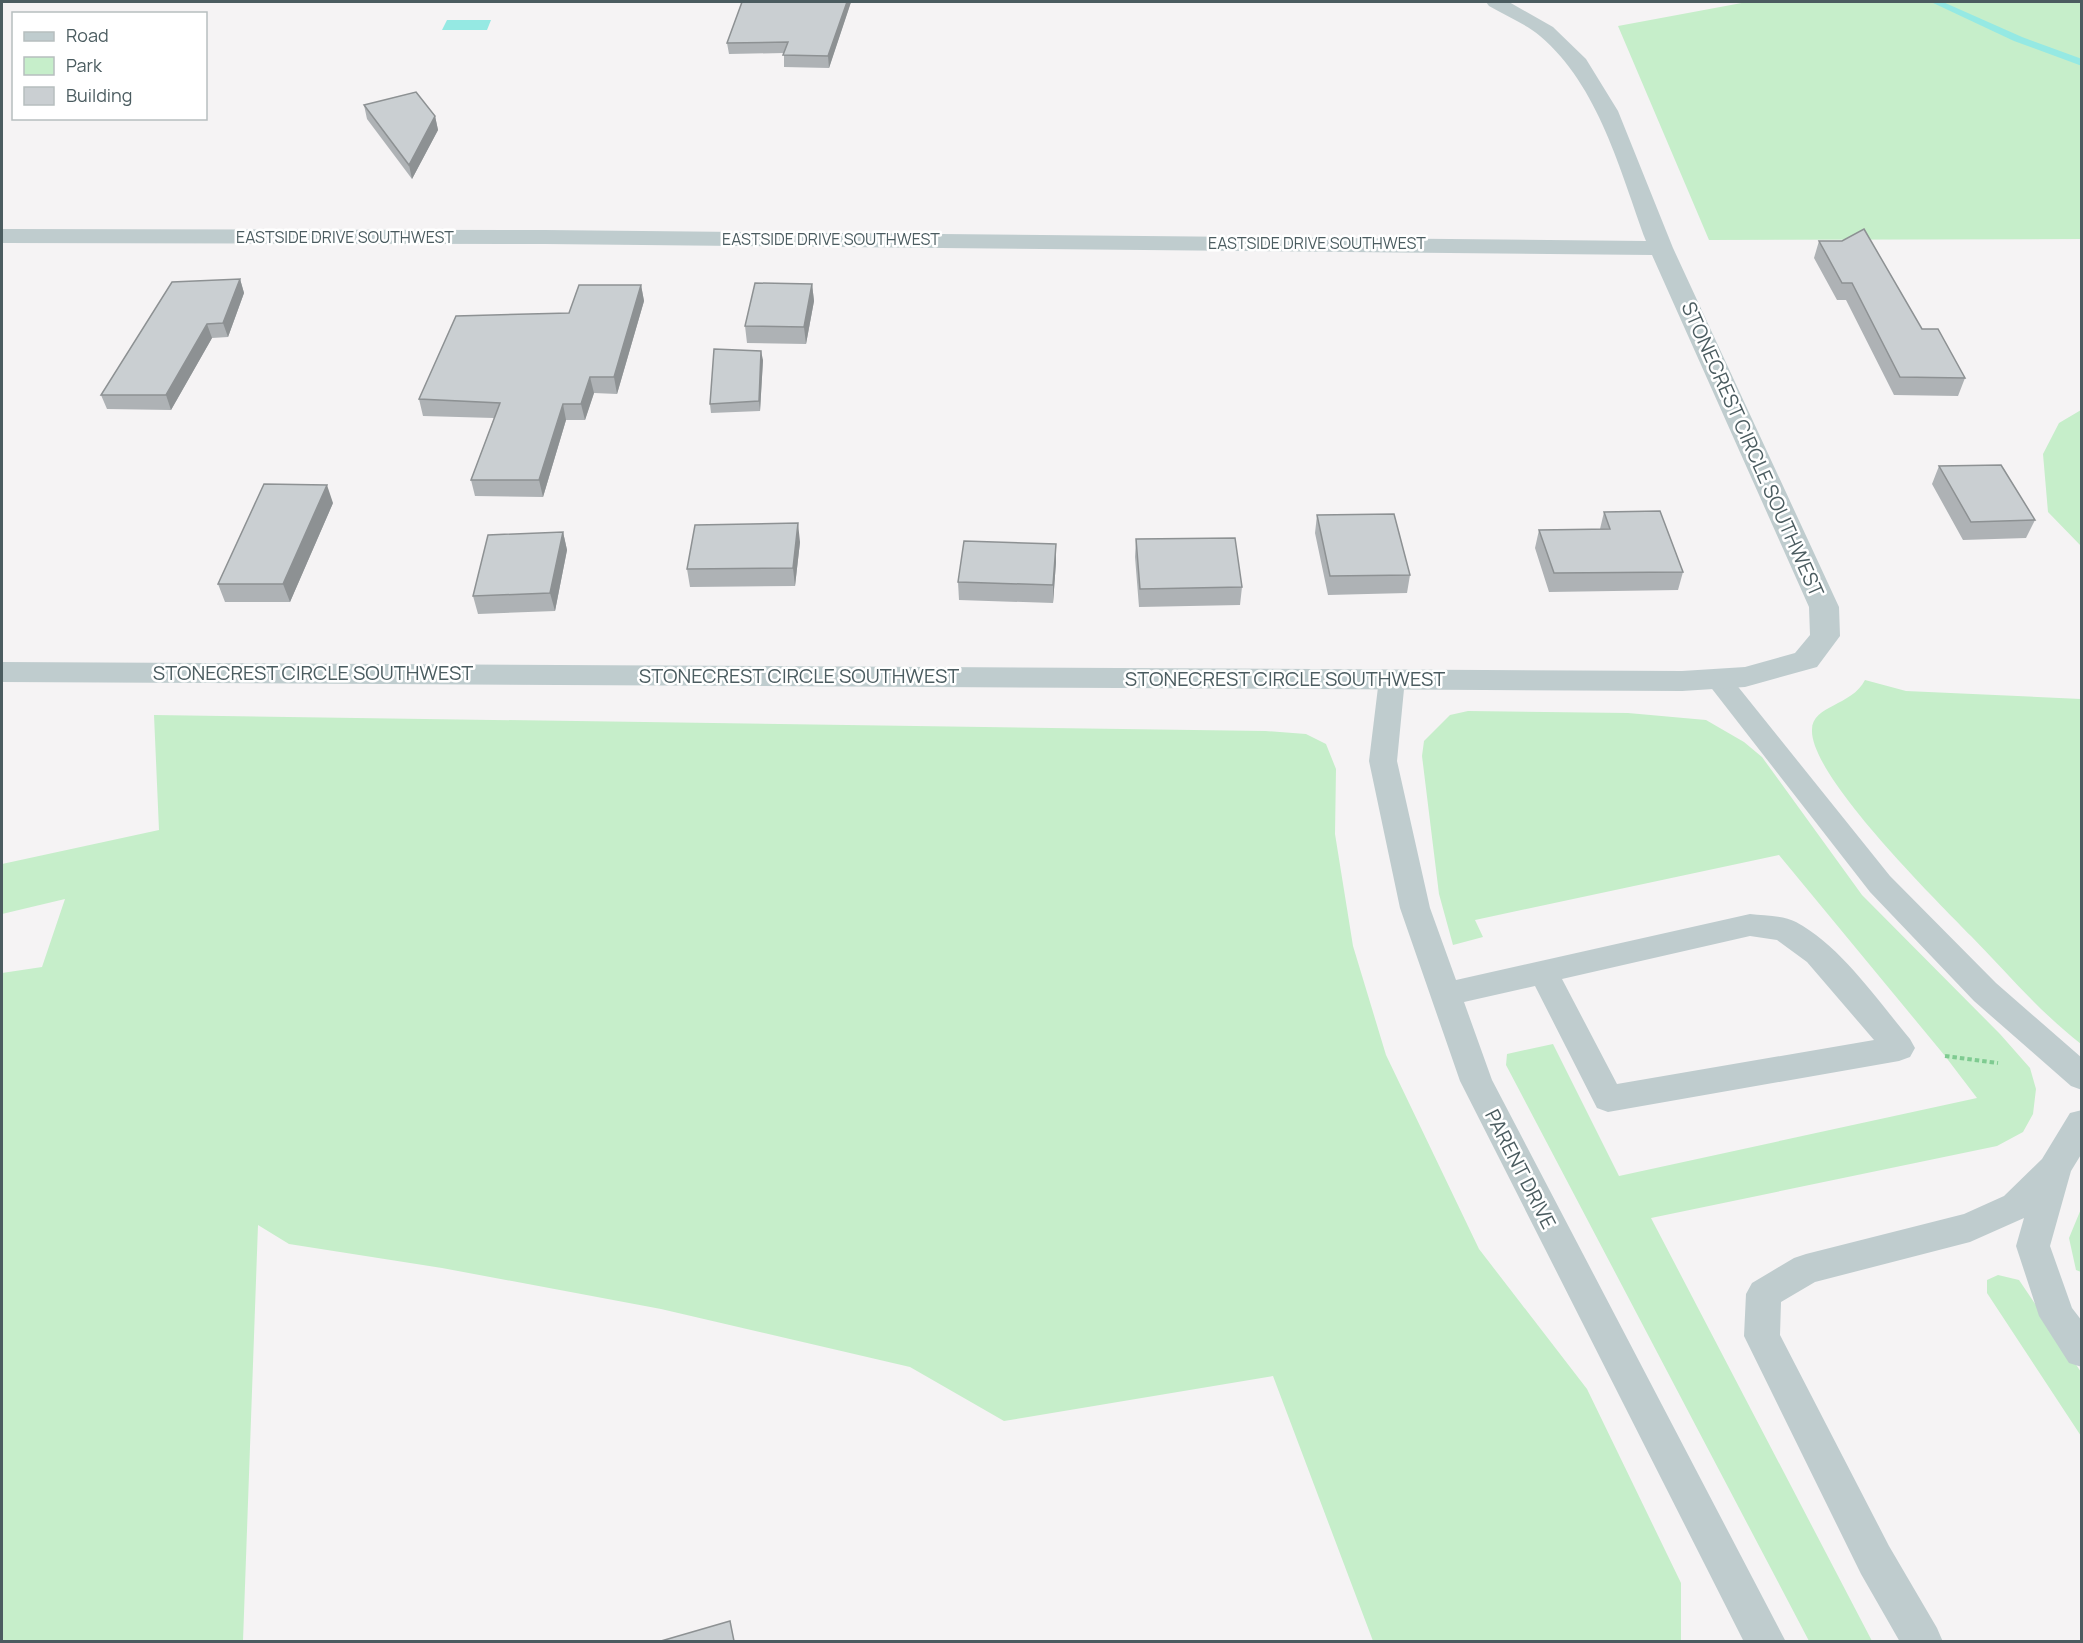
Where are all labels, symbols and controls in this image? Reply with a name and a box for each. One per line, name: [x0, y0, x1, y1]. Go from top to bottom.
legend: [12, 12, 207, 120]
text: Road: [66, 23, 109, 47]
text: Park: [66, 53, 103, 77]
text: Building: [66, 83, 132, 107]
street label: EASTSIDE DRIVE SOUTHWEST: [236, 226, 454, 248]
street label: EASTSIDE DRIVE SOUTHWEST: [722, 228, 940, 250]
street label: EASTSIDE DRIVE SOUTHWEST: [1208, 232, 1426, 254]
street label: STONECREST CIRCLE SOUTHWEST: [1676, 297, 1831, 601]
street label: STONECREST CIRCLE SOUTHWEST: [153, 659, 473, 686]
street label: STONECREST CIRCLE SOUTHWEST: [639, 662, 959, 689]
street label: STONECREST CIRCLE SOUTHWEST: [1125, 665, 1445, 692]
street label: PARENT DRIVE: [1479, 1105, 1563, 1233]

